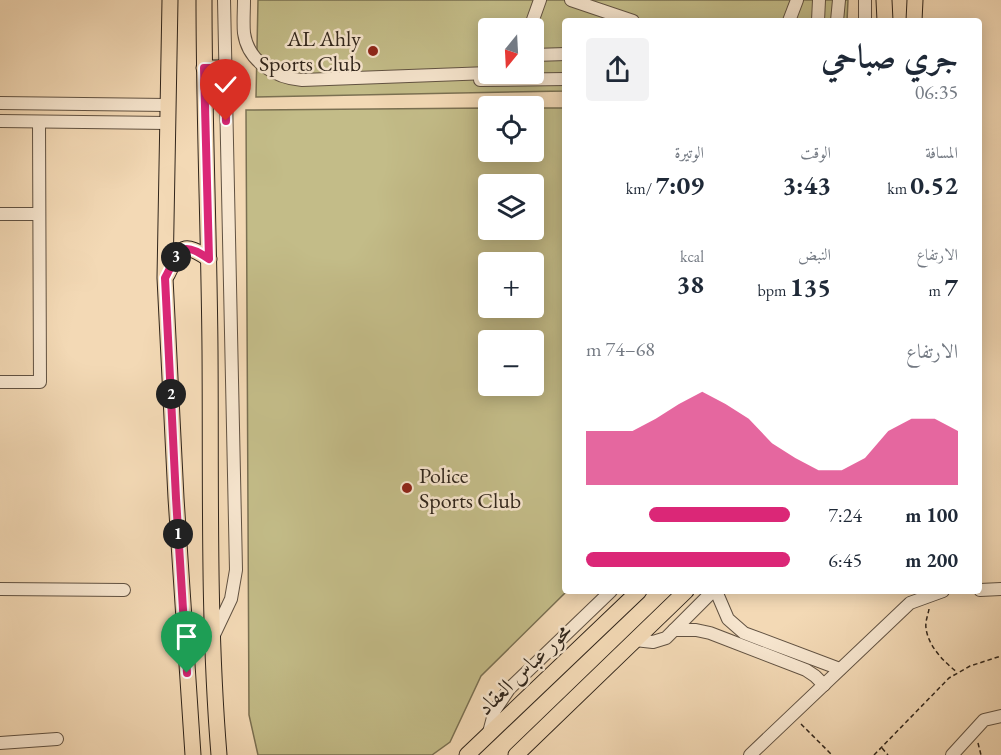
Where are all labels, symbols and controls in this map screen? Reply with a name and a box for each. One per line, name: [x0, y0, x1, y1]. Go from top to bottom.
north arrow: [478, 18, 544, 84]
map controls: [478, 18, 544, 396]
place label: AL Ahly Sports Club: [259, 24, 361, 78]
text: جري صباحي: [821, 35, 958, 78]
button: share: [586, 38, 649, 101]
marker: AL Ahly Sports Club: [366, 44, 380, 58]
pin: [200, 59, 251, 121]
icon: check: [209, 68, 242, 101]
text: 06:35: [915, 79, 958, 105]
button: locate: [478, 96, 544, 162]
text: الوتيرة: [674, 142, 704, 163]
text: الوقت: [800, 142, 831, 163]
text: المسافة: [925, 142, 958, 163]
text: 7:09: [655, 168, 704, 202]
text: 3:43: [782, 168, 831, 202]
text: 0.52: [910, 168, 958, 202]
button: layers: [478, 174, 544, 240]
text: /km: [626, 178, 655, 199]
text: km: [887, 178, 910, 199]
pin: 3: [161, 242, 191, 272]
text: النبض: [798, 244, 831, 265]
text: الارتفاع: [916, 244, 958, 265]
text: 3: [172, 246, 180, 267]
text: kcal: [680, 246, 704, 267]
button: +: [478, 252, 544, 318]
text: 38: [676, 267, 704, 301]
text: 135: [790, 270, 831, 304]
text: 7: [944, 270, 958, 304]
text: bpm: [758, 280, 790, 301]
text: m: [929, 280, 944, 301]
button: −: [478, 330, 544, 396]
text: 68–74 m: [586, 336, 655, 362]
text: الارتفاع: [906, 338, 958, 364]
pin: 2: [156, 379, 186, 409]
text: 2: [167, 383, 175, 404]
place label: Police Sports Club: [419, 461, 521, 515]
marker: Police Sports Club: [400, 481, 414, 495]
text: 7:24: [828, 502, 862, 528]
text: 100 m: [905, 502, 958, 528]
pin: 1: [163, 519, 193, 549]
text: 1: [174, 523, 182, 544]
text: 6:45: [828, 547, 862, 573]
text: 200 m: [905, 547, 958, 573]
pin: [161, 611, 212, 673]
street label: محور عباس العقاد: [470, 616, 578, 722]
icon: arrive: [170, 620, 203, 653]

